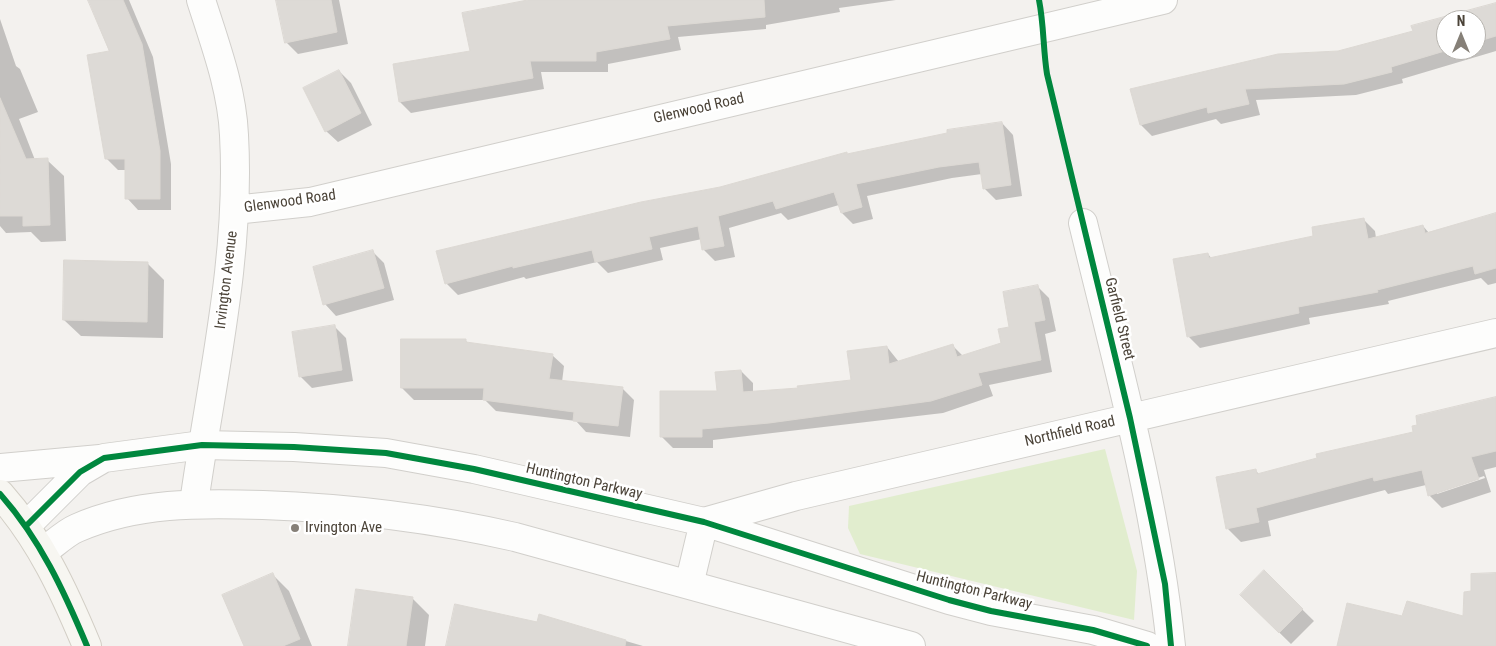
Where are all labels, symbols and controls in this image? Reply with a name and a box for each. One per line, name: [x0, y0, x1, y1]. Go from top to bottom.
north arrow: [1436, 10, 1486, 60]
text: N: [1457, 13, 1465, 29]
street label: Glenwood Road: [652, 90, 746, 128]
street label: Glenwood Road: [243, 187, 337, 217]
street label: Irvington Avenue: [212, 230, 242, 330]
street label: Garfield Street: [1100, 276, 1138, 362]
street label: Northfield Road: [1023, 413, 1117, 451]
street label: Huntington Parkway: [524, 460, 644, 504]
place label: Irvington Ave: [305, 519, 382, 537]
marker: Irvington Ave: [289, 522, 301, 534]
street label: Huntington Parkway: [914, 568, 1034, 614]

